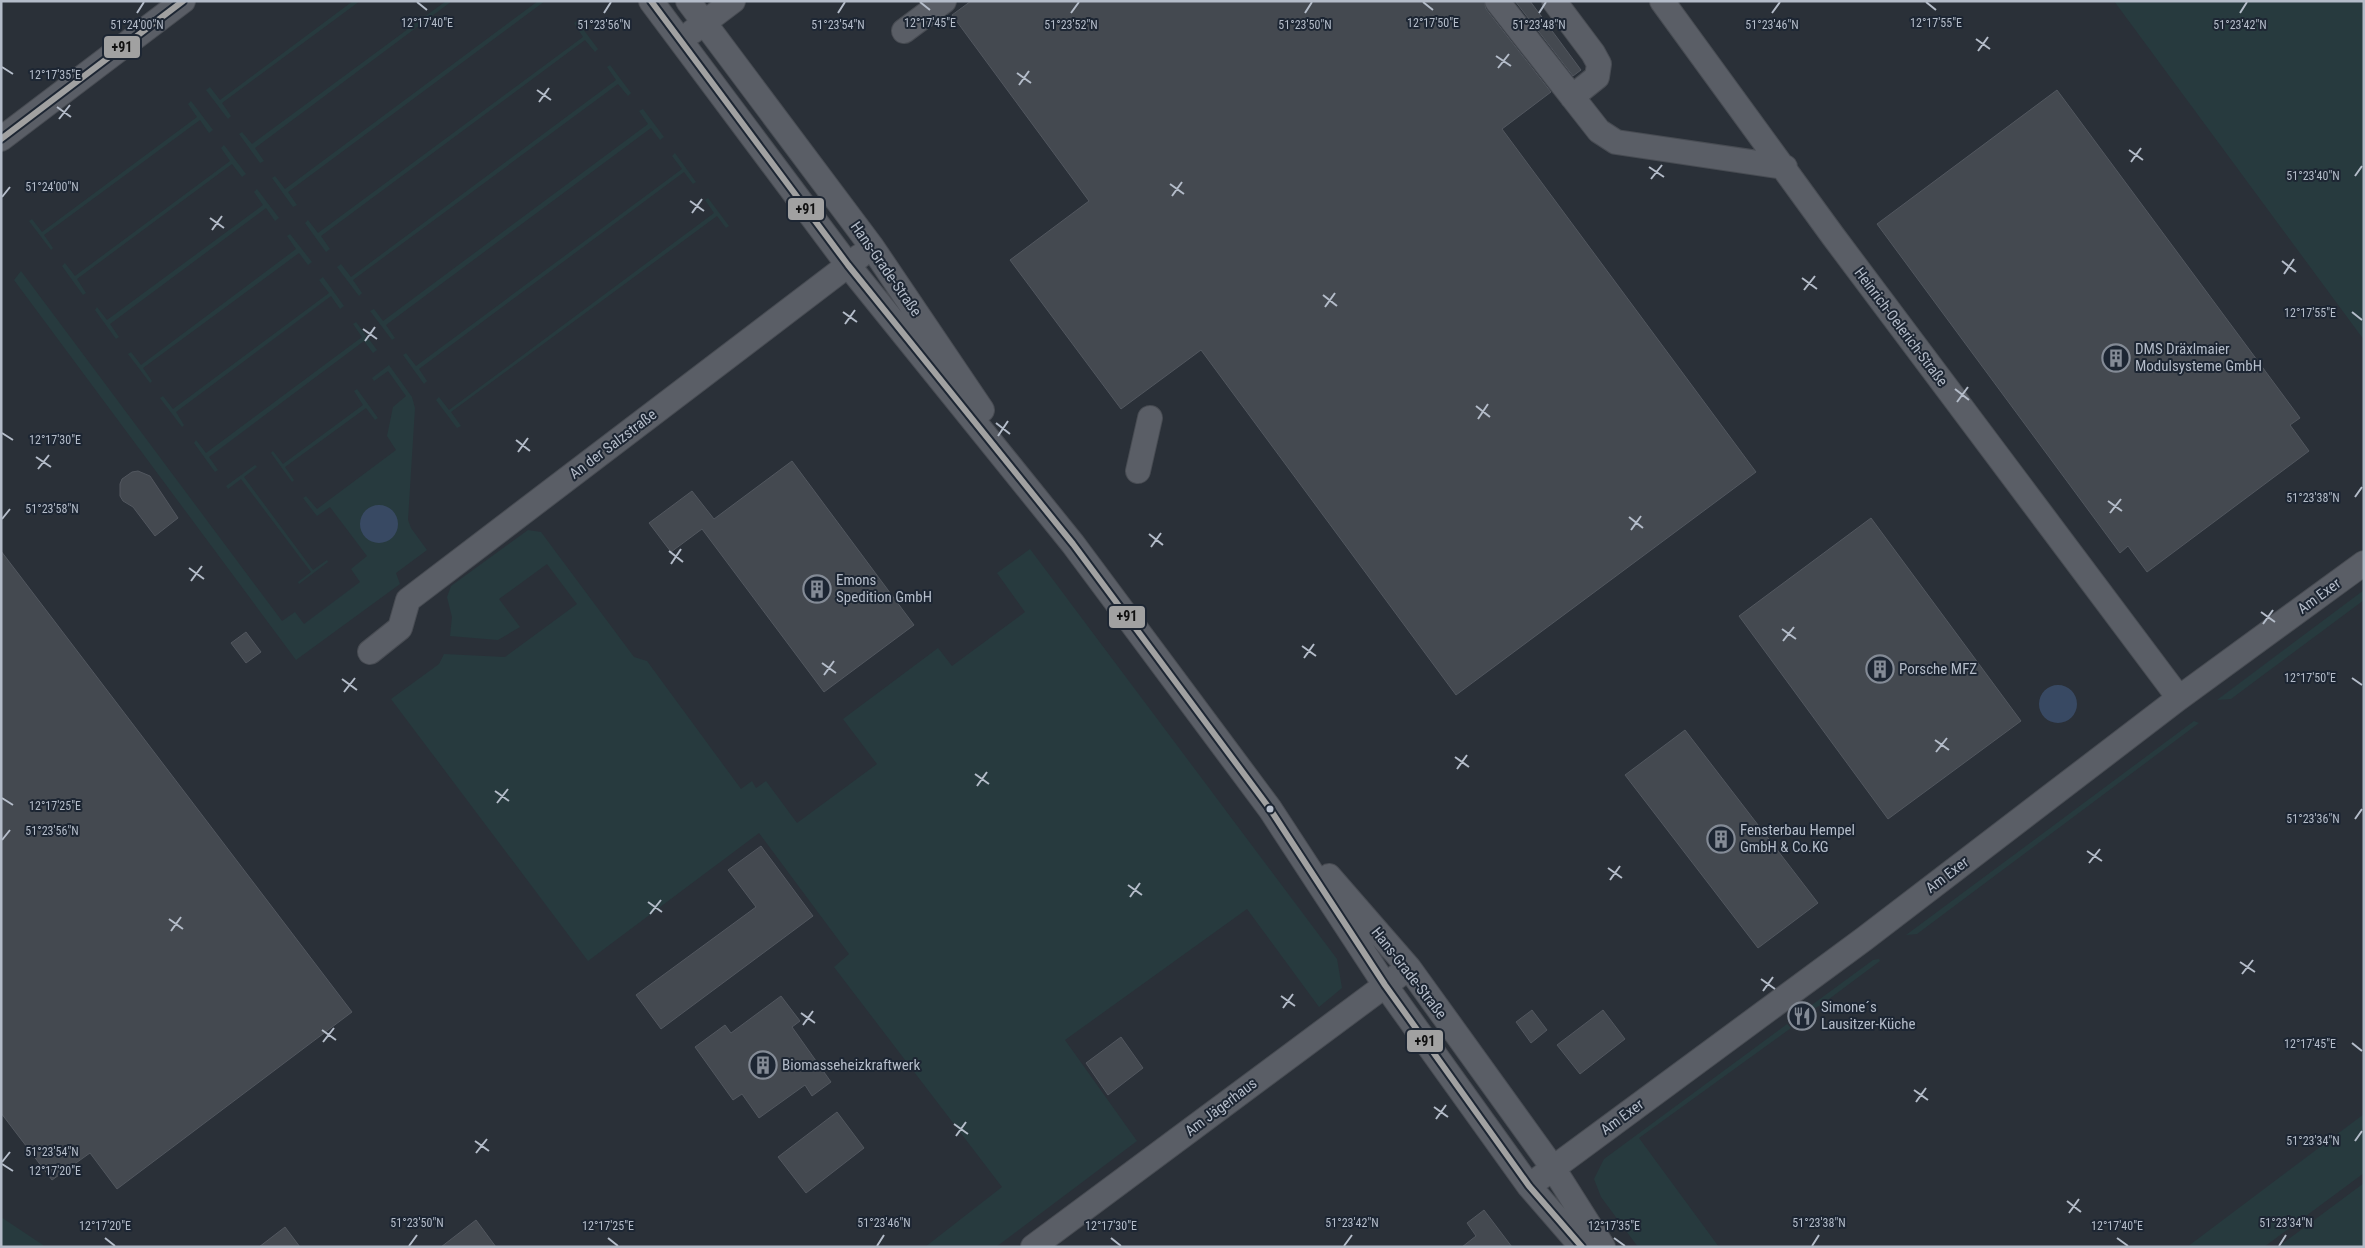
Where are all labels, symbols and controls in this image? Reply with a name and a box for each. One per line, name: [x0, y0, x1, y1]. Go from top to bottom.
text: 12°17'40"E: [401, 16, 453, 30]
text: 12°17'45"E: [904, 16, 956, 30]
text: 12°17'50"E: [1407, 16, 1459, 30]
text: 12°17'55"E: [1910, 16, 1962, 30]
text: 51°24'00"N: [110, 18, 164, 32]
text: 51°23'56"N: [577, 18, 631, 32]
text: 51°23'54"N: [811, 18, 865, 32]
text: 51°23'52"N: [1044, 18, 1098, 32]
text: 51°23'50"N: [1278, 18, 1332, 32]
text: 51°23'48"N: [1512, 18, 1566, 32]
text: 51°23'46"N: [1745, 18, 1799, 32]
text: 51°23'42"N: [2213, 18, 2267, 32]
line badge: +91: [103, 35, 141, 59]
text: +91: [112, 39, 132, 55]
text: 12°17'35"E: [29, 68, 81, 82]
text: 51°23'40"N: [2286, 169, 2340, 183]
text: 51°24'00"N: [25, 180, 79, 194]
line badge: +91: [787, 197, 825, 221]
text: +91: [796, 201, 816, 217]
street label: Hans-Grade-Straße: [847, 218, 925, 320]
street label: Heinrich-Oelerich-Straße: [1851, 264, 1951, 390]
text: 12°17'55"E: [2284, 306, 2336, 320]
place label: DMS Dräxlmaier Modulsysteme GmbH: [2135, 340, 2262, 375]
building icon: DMS Dräxlmaier Modulsysteme GmbH: [2101, 343, 2131, 373]
street label: An der Salzstraße: [566, 405, 660, 483]
text: 12°17'30"E: [29, 433, 81, 447]
text: 51°23'38"N: [2286, 491, 2340, 505]
text: 51°23'58"N: [25, 502, 79, 516]
place label: Emons Spedition GmbH: [836, 571, 932, 606]
building icon: Emons Spedition GmbH: [802, 574, 832, 604]
street label: Am Exer: [2294, 574, 2344, 618]
line badge: +91: [1108, 605, 1146, 629]
text: +91: [1117, 608, 1137, 624]
building icon: Porsche MFZ: [1865, 654, 1895, 684]
place label: Porsche MFZ: [1899, 660, 1977, 678]
text: 12°17'50"E: [2284, 671, 2336, 685]
text: 12°17'25"E: [29, 799, 81, 813]
unlabelled marker: [1265, 804, 1275, 814]
text: 51°23'36"N: [2286, 812, 2340, 826]
place label: Fensterbau Hempel GmbH & Co.KG: [1740, 821, 1855, 856]
text: 51°23'56"N: [25, 824, 79, 838]
building icon: Fensterbau Hempel GmbH & Co.KG: [1706, 824, 1736, 854]
street label: Am Exer: [1922, 853, 1972, 897]
street label: Hans-Grade-Straße: [1368, 924, 1450, 1022]
place label: Simone´s Lausitzer-Küche: [1821, 998, 1916, 1033]
restaurant icon: Simone´s Lausitzer-Küche: [1787, 1001, 1817, 1031]
line badge: +91: [1406, 1029, 1444, 1053]
text: +91: [1415, 1033, 1435, 1049]
text: 12°17'45"E: [2284, 1037, 2336, 1051]
building icon: Biomasseheizkraftwerk: [748, 1050, 778, 1080]
place label: Biomasseheizkraftwerk: [782, 1056, 920, 1074]
street label: Am Jägerhaus: [1182, 1074, 1261, 1140]
street label: Am Exer: [1597, 1095, 1647, 1139]
text: 51°23'34"N: [2286, 1134, 2340, 1148]
text: 51°23'54"N: [25, 1145, 79, 1159]
text: 12°17'20"E: [29, 1164, 81, 1178]
text: 51°23'50"N: [390, 1216, 444, 1230]
text: 51°23'46"N: [857, 1216, 911, 1230]
text: 51°23'42"N: [1325, 1216, 1379, 1230]
text: 51°23'38"N: [1792, 1216, 1846, 1230]
text: 51°23'34"N: [2259, 1216, 2313, 1230]
text: 12°17'20"E: [79, 1219, 131, 1233]
text: 12°17'25"E: [582, 1219, 634, 1233]
text: 12°17'30"E: [1085, 1219, 1137, 1233]
text: 12°17'35"E: [1588, 1219, 1640, 1233]
text: 12°17'40"E: [2091, 1219, 2143, 1233]

